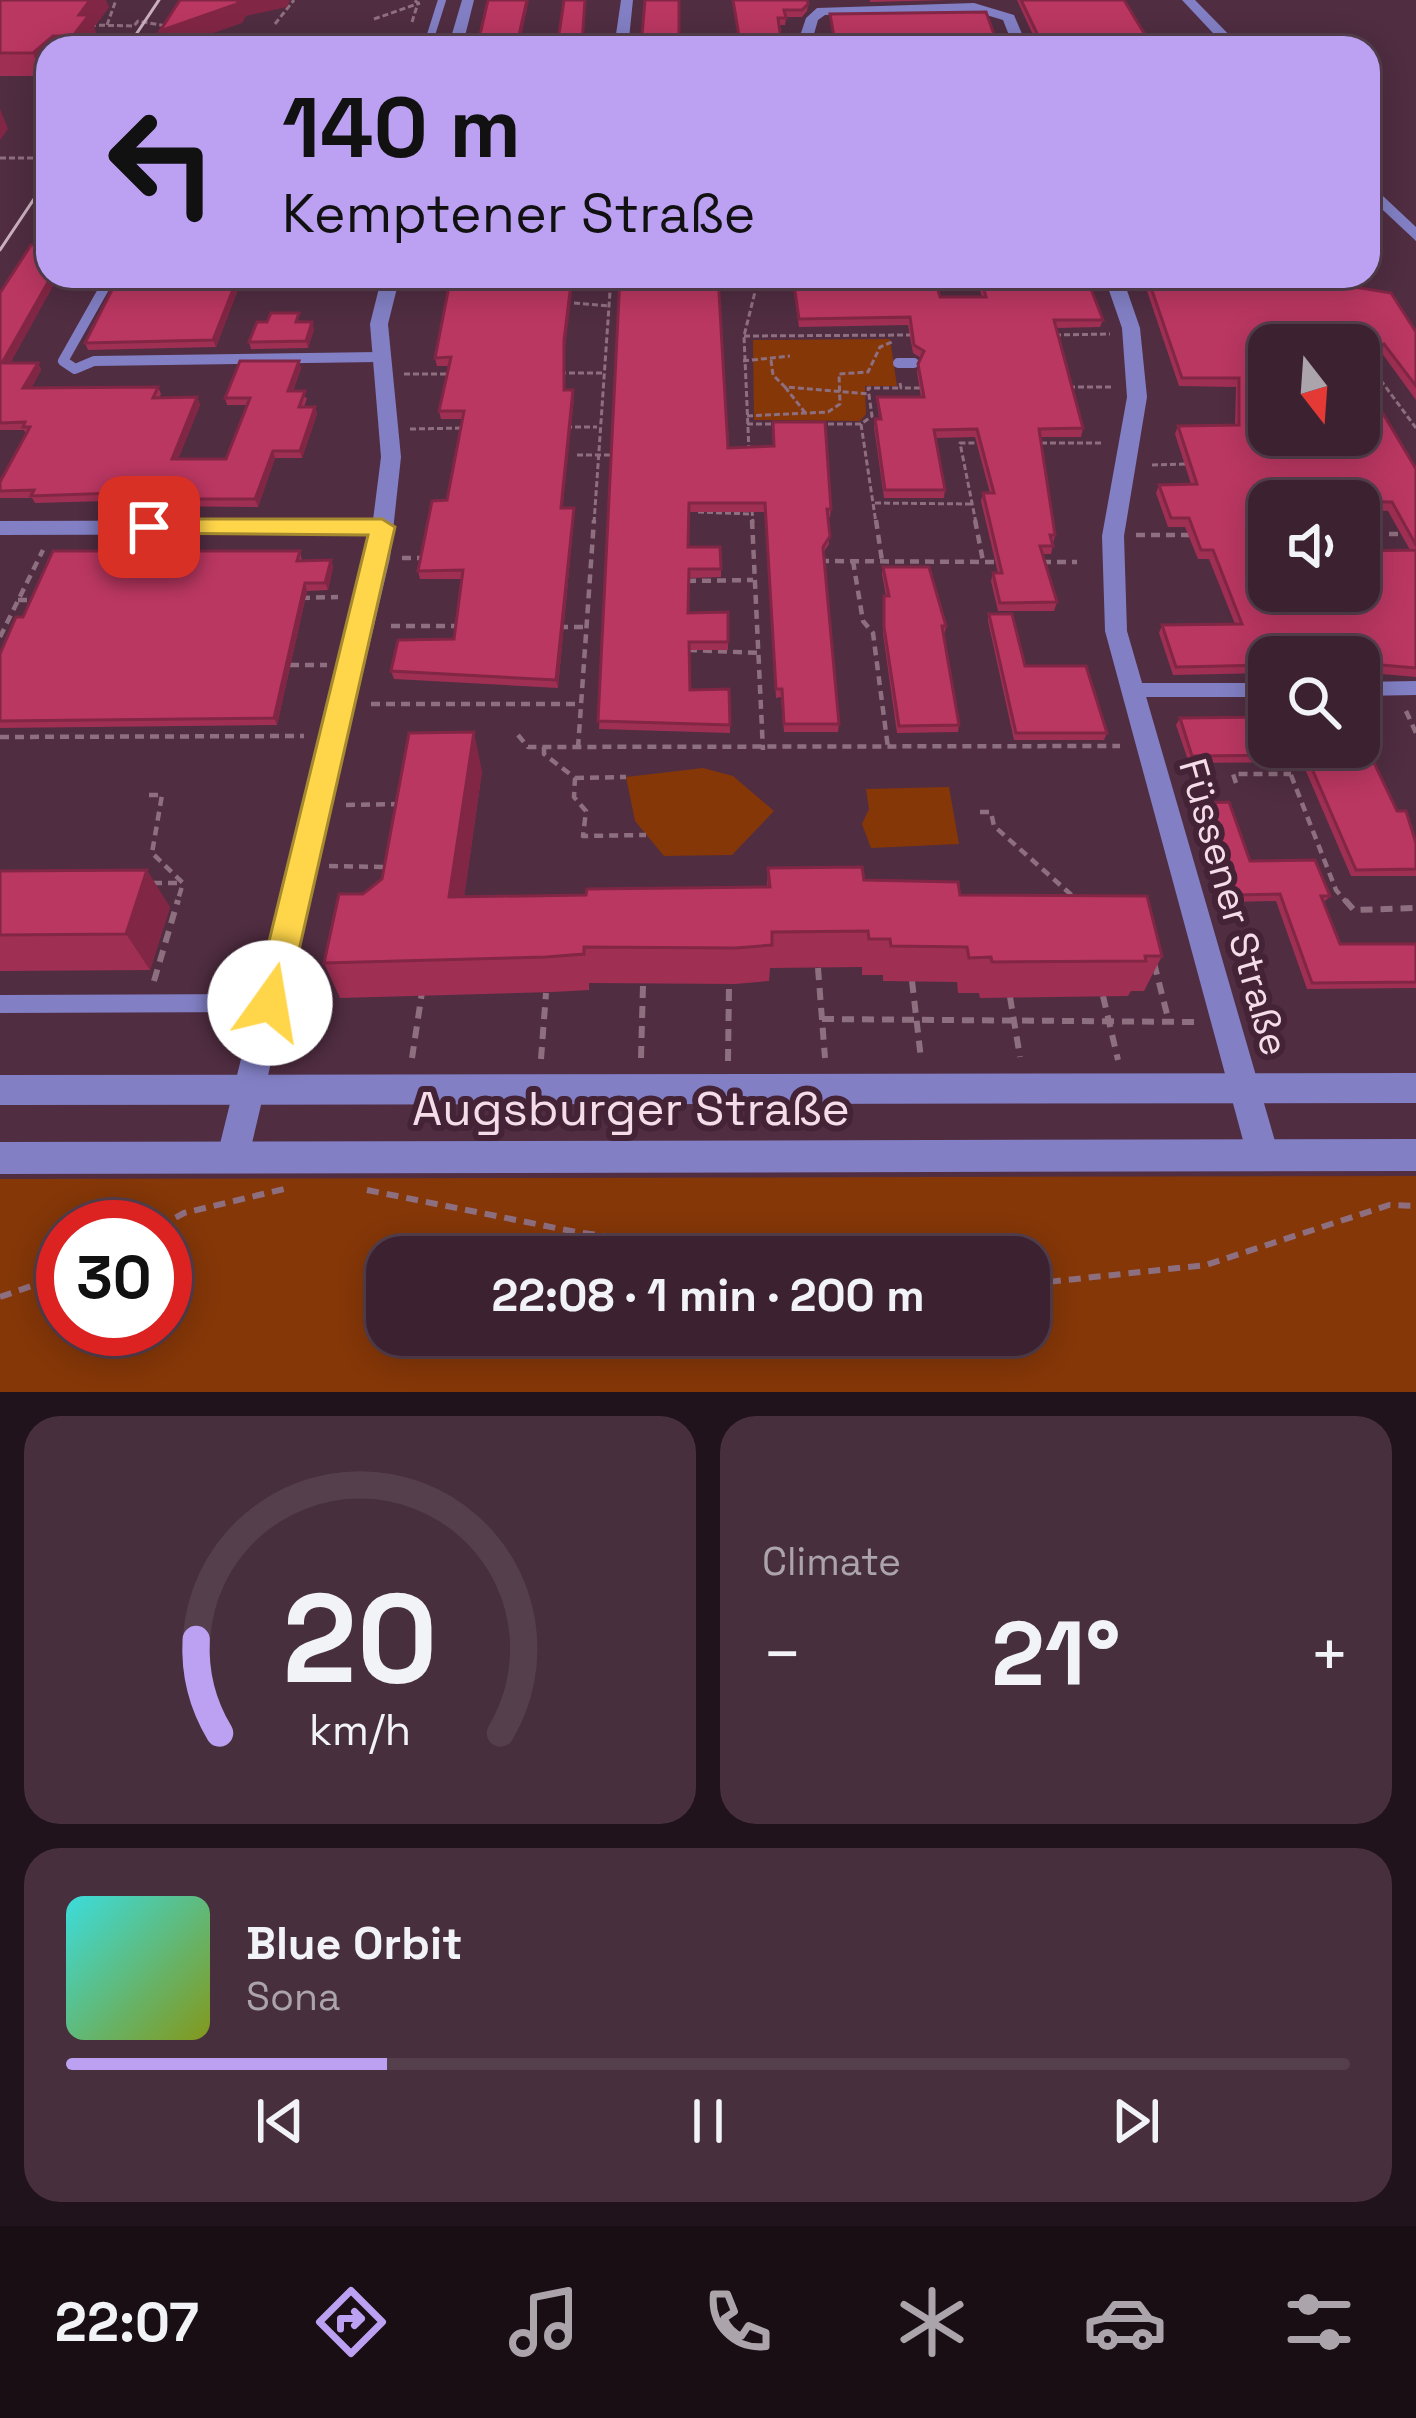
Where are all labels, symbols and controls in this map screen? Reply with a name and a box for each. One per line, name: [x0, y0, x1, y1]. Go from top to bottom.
text: 140 m: [282, 74, 521, 182]
icon: left: [84, 84, 240, 240]
text: Kemptener Straße: [282, 179, 755, 248]
north arrow: [1248, 324, 1380, 456]
map controls: [1248, 324, 1380, 768]
pin: [98, 476, 200, 578]
button: sound: [1248, 480, 1380, 612]
icon: arrive: [116, 494, 182, 560]
button: search: [1248, 636, 1380, 768]
street label: Füssener Straße: [1168, 753, 1300, 1061]
position arrow: [207, 940, 333, 1066]
street label: Augsburger Straße: [412, 1078, 850, 1139]
speed limit sign: 30: [36, 1200, 192, 1356]
text: 22:08 · 1 min · 200 m: [491, 1267, 925, 1324]
text: Climate: [762, 1537, 901, 1586]
text: 20: [282, 1559, 437, 1718]
text: 21°: [991, 1596, 1121, 1711]
text: −: [762, 1612, 803, 1696]
text: +: [1309, 1612, 1350, 1696]
text: km/h: [309, 1703, 411, 1758]
text: Blue Orbit: [246, 1915, 462, 1972]
text: Sona: [246, 1972, 340, 2021]
icon: previous: [247, 2088, 313, 2154]
icon: pause: [675, 2088, 741, 2154]
icon: next: [1103, 2088, 1169, 2154]
icon: directions: [309, 2280, 393, 2364]
icon: music: [502, 2280, 586, 2364]
icon: phone: [696, 2280, 780, 2364]
icon: climate: [890, 2280, 974, 2364]
icon: car: [1083, 2280, 1167, 2364]
icon: filters: [1277, 2280, 1361, 2364]
text: 22:07: [55, 2288, 199, 2357]

